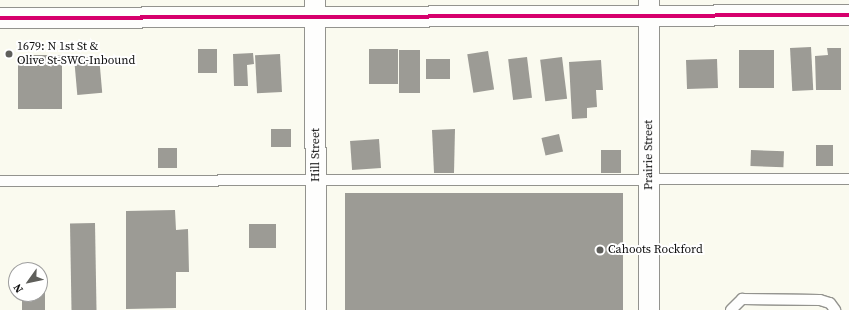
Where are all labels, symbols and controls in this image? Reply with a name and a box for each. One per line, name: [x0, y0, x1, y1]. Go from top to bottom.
place label: 1679: N 1st St & Olive St-SWC-Inbound: [17, 40, 135, 68]
marker: 1679: N 1st St & Olive St-SWC-Inbound: [4, 49, 14, 59]
street label: Prairie Street: [642, 120, 656, 190]
street label: Hill Street: [309, 128, 323, 182]
place label: Cahoots Rockford: [608, 243, 703, 257]
marker: Cahoots Rockford: [595, 245, 605, 255]
north arrow: [8, 262, 48, 302]
text: N: [10, 281, 27, 296]

